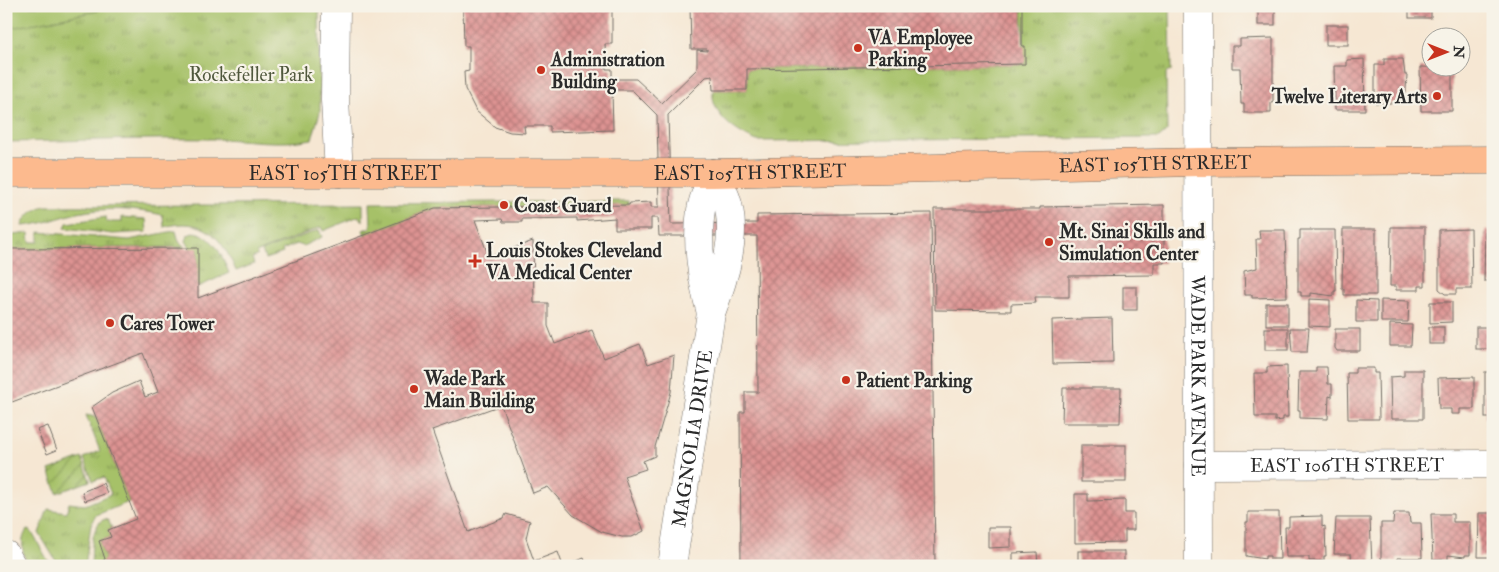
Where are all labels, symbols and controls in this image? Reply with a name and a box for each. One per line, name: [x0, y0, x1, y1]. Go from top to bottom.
place label: VA Employee Parking: [867, 26, 972, 73]
north arrow: [1422, 28, 1472, 78]
marker: VA Employee Parking: [852, 42, 864, 54]
text: N: [1450, 45, 1467, 59]
place label: Administration Building: [550, 48, 665, 95]
park label: Rockefeller Park: [189, 63, 313, 87]
marker: Administration Building: [535, 64, 547, 76]
place label: Twelve Literary Arts: [1271, 85, 1427, 110]
marker: Twelve Literary Arts: [1431, 90, 1443, 102]
street label: EAST 105TH STREET: [1058, 151, 1251, 178]
street label: EAST 105TH STREET: [654, 159, 847, 186]
street label: EAST 105TH STREET: [249, 162, 441, 186]
place label: Coast Guard: [514, 194, 612, 218]
marker: Coast Guard: [498, 199, 510, 211]
place label: Mt. Sinai Skills and Simulation Center: [1058, 220, 1206, 266]
marker: Mt. Sinai Skills and Simulation Center: [1043, 236, 1055, 248]
place label: Louis Stokes Cleveland VA Medical Center: [485, 239, 662, 285]
marker: Louis Stokes Cleveland VA Medical Center: [468, 254, 482, 268]
street label: WADE PARK AVENUE: [1185, 274, 1210, 477]
place label: Cares Tower: [120, 312, 215, 336]
marker: Cares Tower: [104, 317, 116, 329]
street label: MAGNOLIA DRIVE: [667, 348, 718, 529]
place label: Wade Park Main Building: [423, 367, 535, 414]
place label: Patient Parking: [856, 369, 973, 394]
marker: Patient Parking: [840, 374, 852, 386]
marker: Wade Park Main Building: [408, 383, 420, 395]
street label: EAST 106TH STREET: [1250, 453, 1444, 478]

